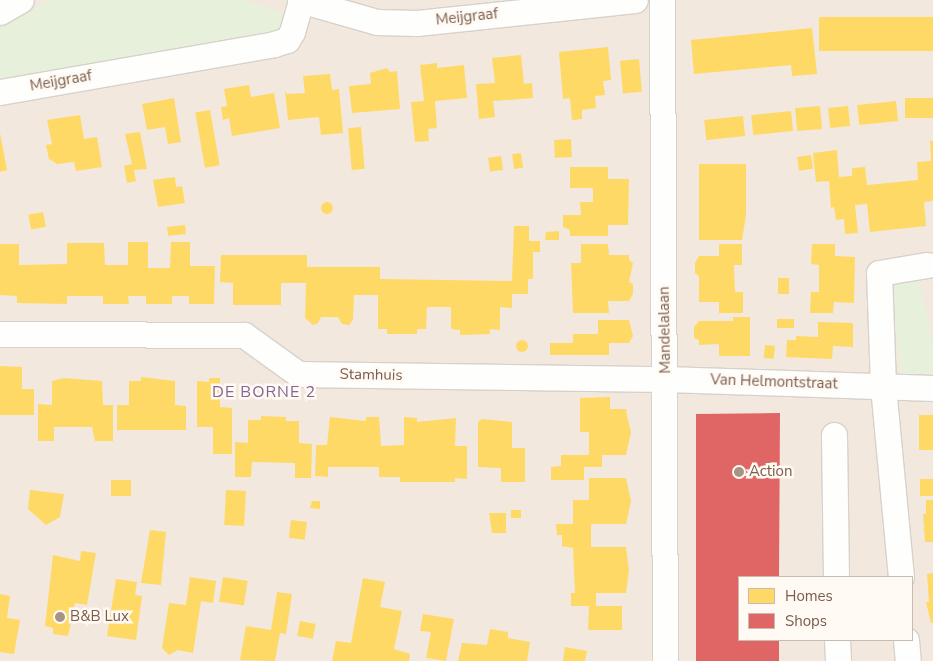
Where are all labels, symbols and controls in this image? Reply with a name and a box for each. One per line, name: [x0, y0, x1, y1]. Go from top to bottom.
street label: Meijgraaf: [435, 5, 499, 29]
street label: Meijgraaf: [29, 67, 93, 95]
street label: Mandelalaan: [655, 286, 675, 374]
street label: Stamhuis: [339, 365, 403, 385]
street label: Van Helmontstraat: [710, 371, 838, 393]
district label: DE BORNE 2: [211, 382, 317, 402]
place label: Action: [749, 463, 792, 481]
marker: Action: [733, 466, 745, 478]
legend: [738, 576, 913, 641]
text: Homes: [785, 586, 833, 606]
place label: B&B Lux: [70, 608, 129, 626]
marker: B&B Lux: [54, 611, 66, 623]
text: Shops: [785, 611, 827, 631]

